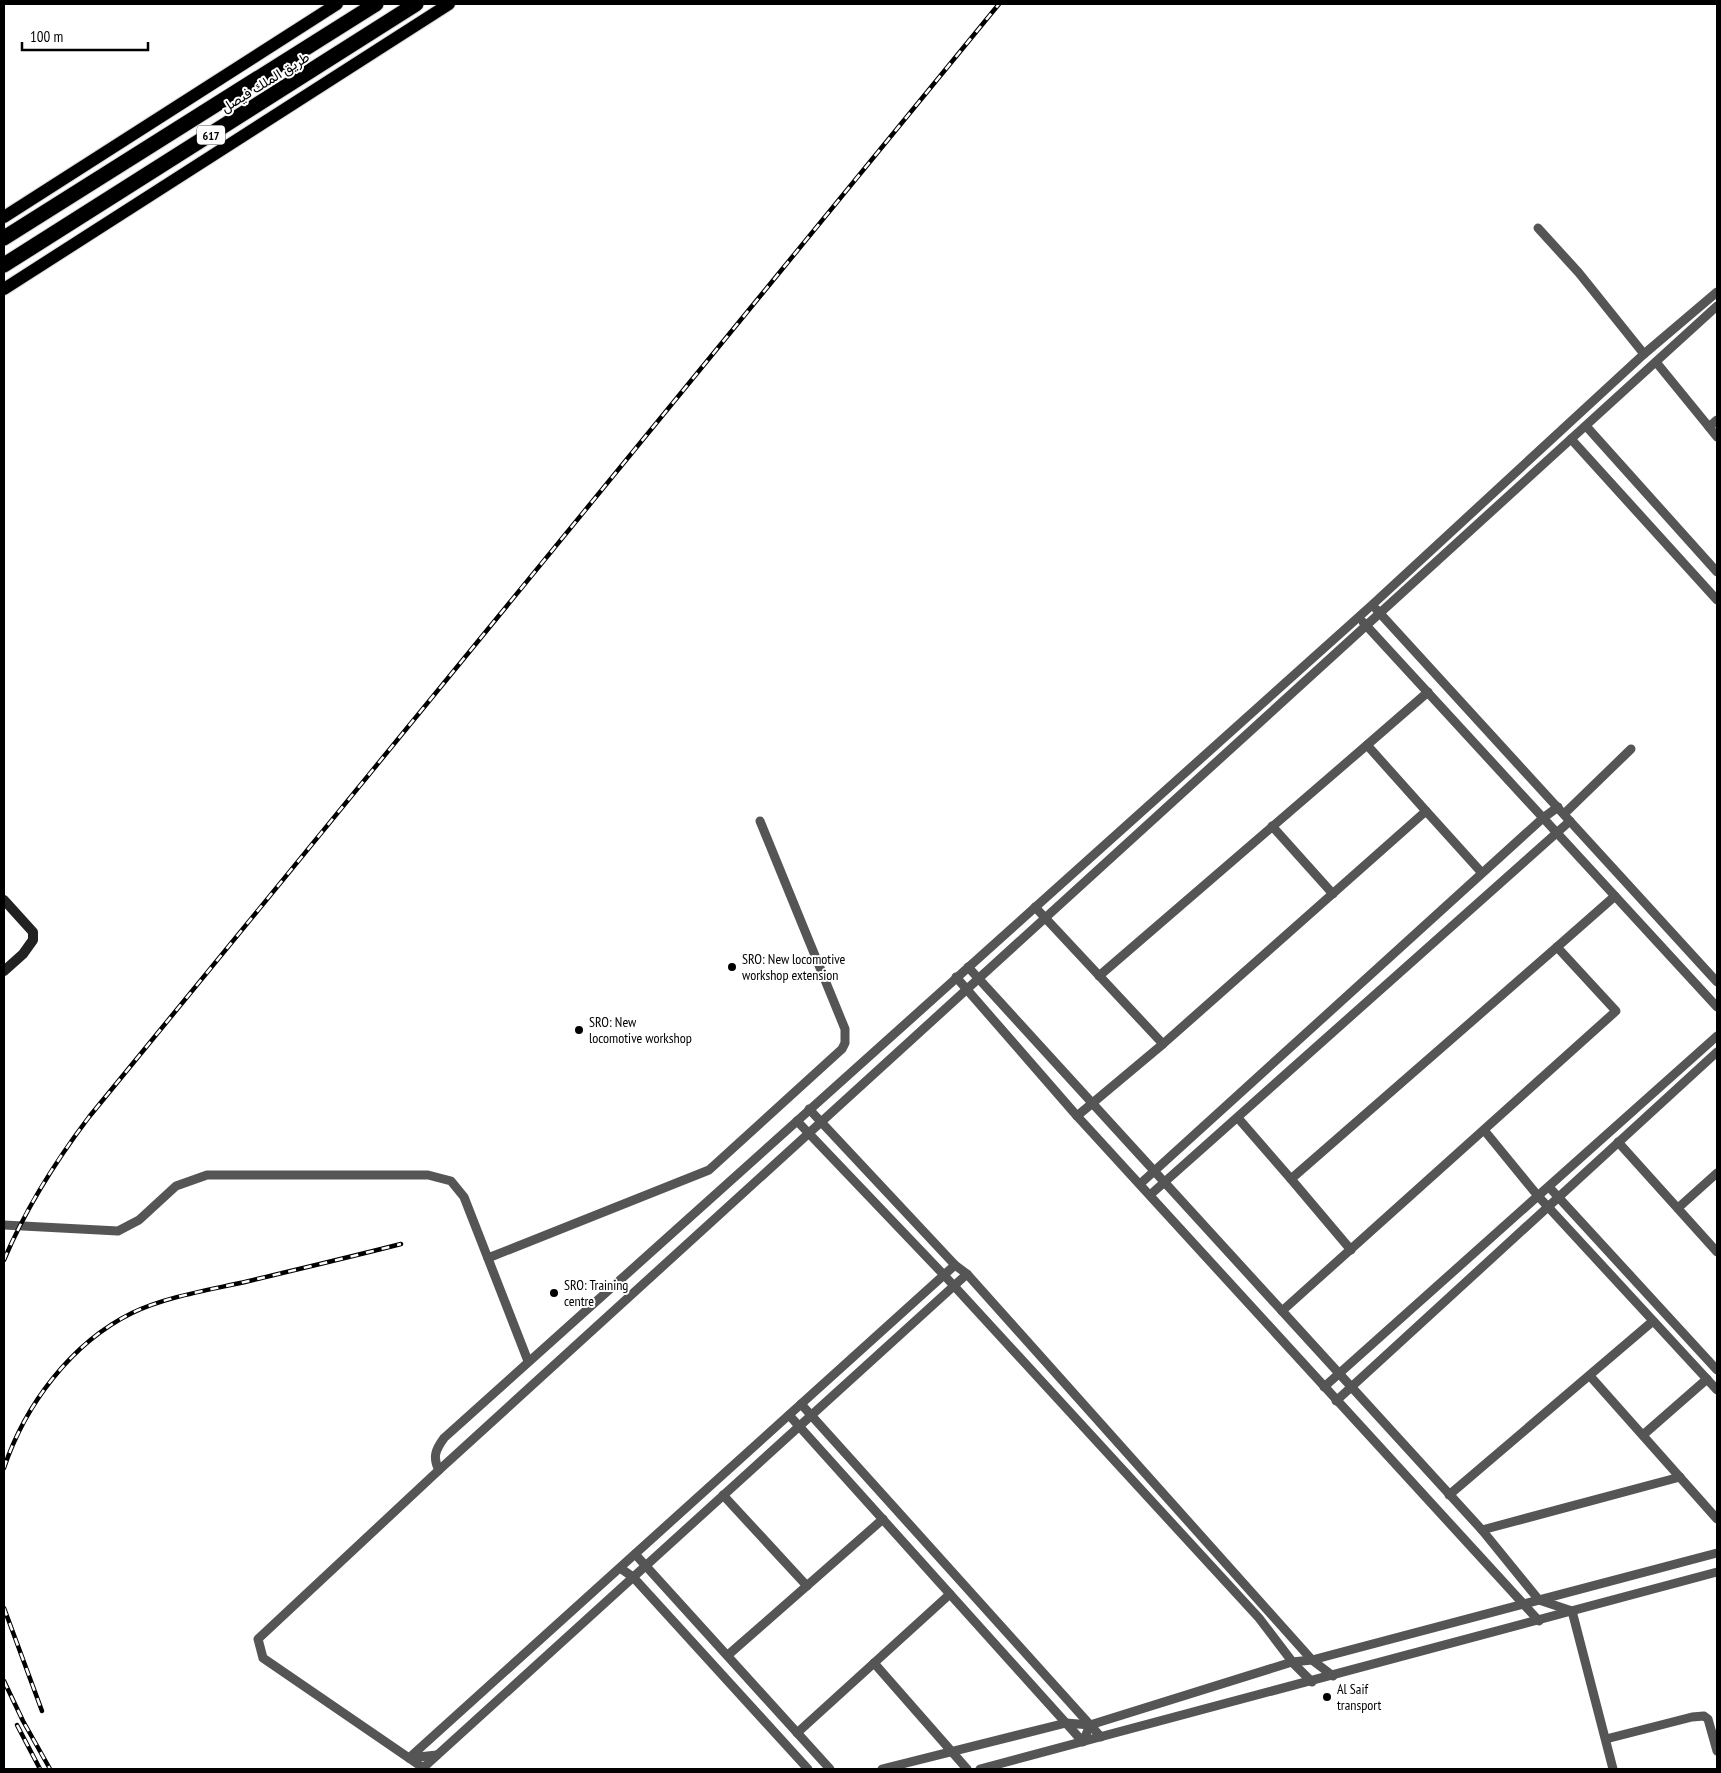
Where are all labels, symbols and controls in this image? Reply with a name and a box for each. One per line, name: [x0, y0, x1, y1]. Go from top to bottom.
scale bar: [22, 20, 149, 52]
text: 100 m: [30, 27, 63, 46]
street label: طريق الملك فيصل: [217, 48, 313, 116]
road number: 617: [197, 126, 225, 144]
place label: SRO: New locomotive workshop extension: [742, 950, 846, 984]
marker: SRO: New locomotive workshop extension: [726, 961, 738, 973]
place label: SRO: New locomotive workshop: [589, 1013, 692, 1047]
marker: SRO: New locomotive workshop: [573, 1024, 585, 1036]
place label: SRO: Training centre: [564, 1276, 628, 1310]
marker: SRO: Training centre: [548, 1287, 560, 1299]
place label: Al Saif transport: [1337, 1680, 1381, 1714]
marker: Al Saif transport: [1321, 1691, 1333, 1703]

